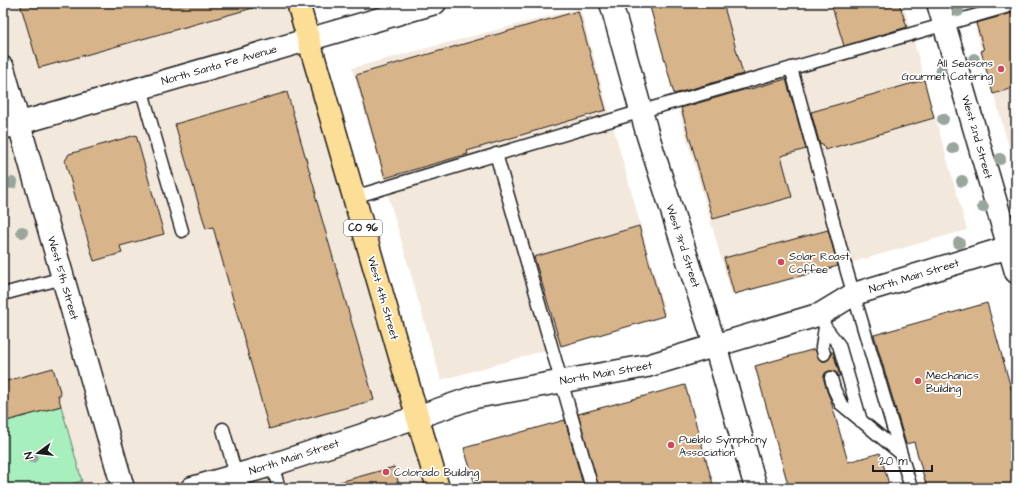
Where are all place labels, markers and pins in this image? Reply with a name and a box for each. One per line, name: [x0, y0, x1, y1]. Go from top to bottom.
place label: All Seasons Gourmet Catering: [901, 56, 993, 85]
marker: All Seasons Gourmet Catering: [996, 64, 1006, 74]
place label: Solar Roast Coffee: [789, 249, 850, 277]
marker: Solar Roast Coffee: [776, 257, 786, 267]
place label: Mechanics Building: [926, 368, 979, 397]
marker: Mechanics Building: [913, 376, 923, 386]
place label: Pueblo Symphony Association: [679, 432, 767, 460]
marker: Pueblo Symphony Association: [666, 440, 676, 450]
place label: Colorado Building: [394, 465, 479, 481]
marker: Colorado Building: [381, 467, 391, 477]

